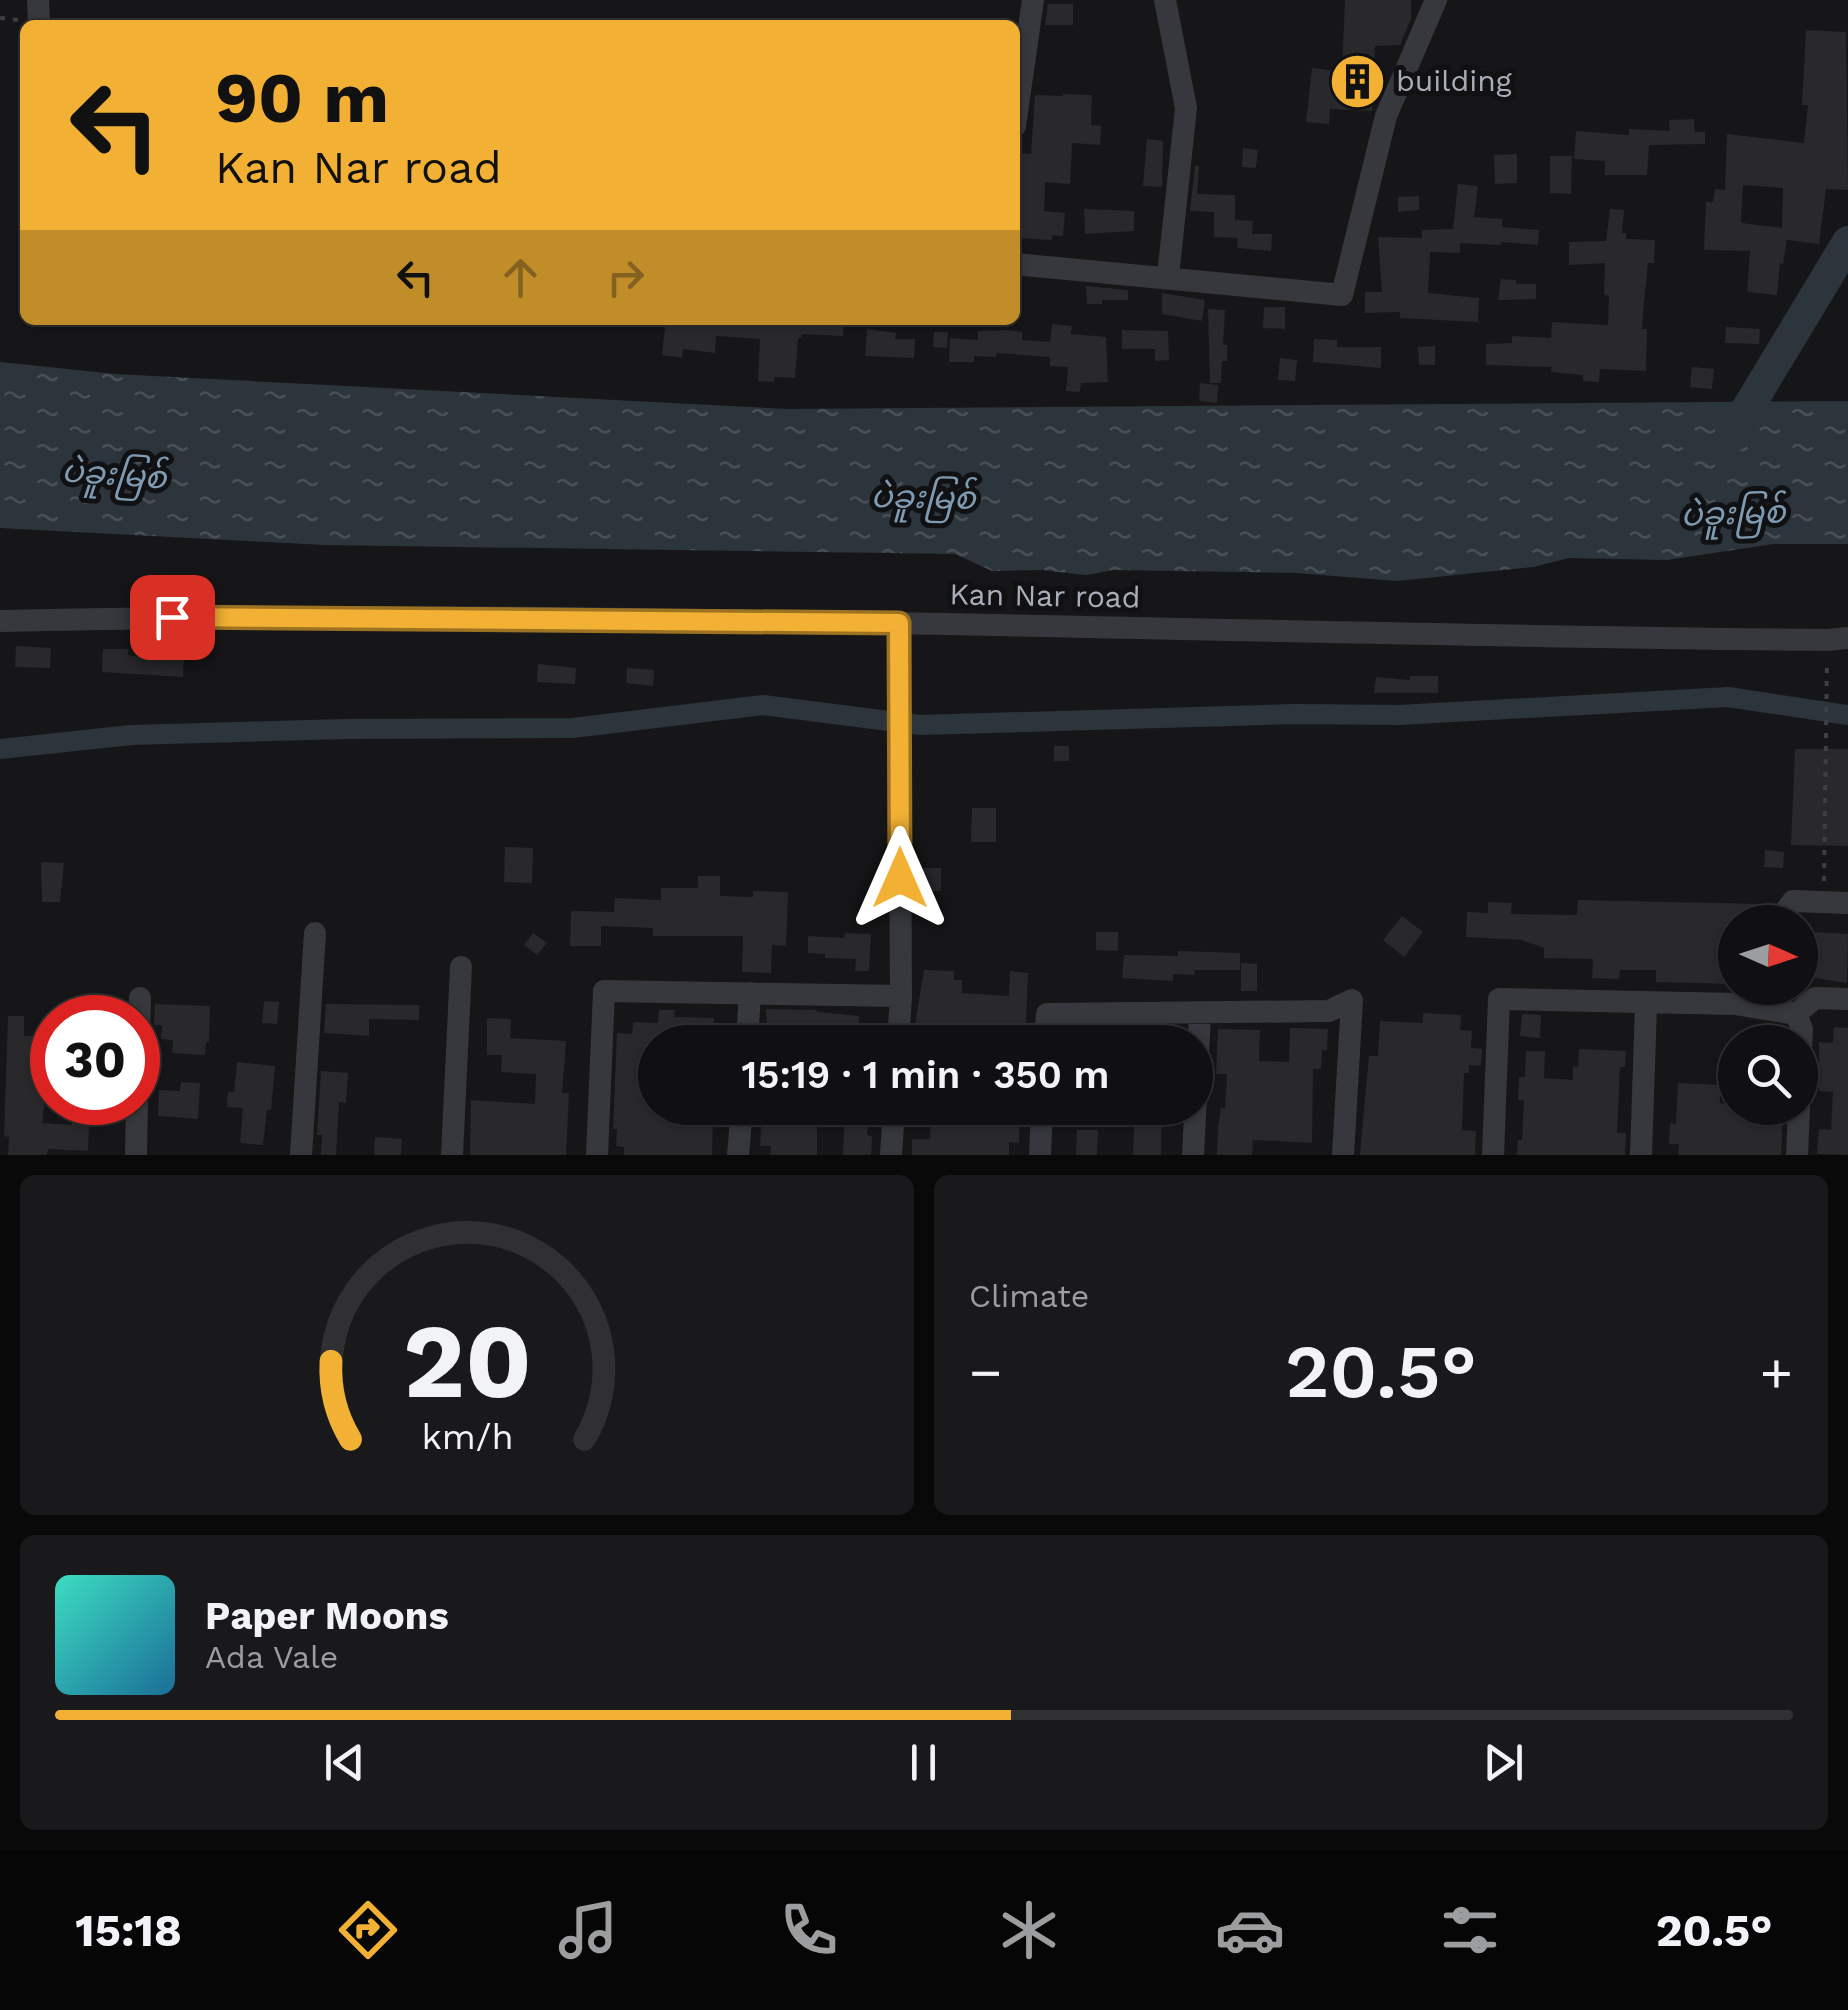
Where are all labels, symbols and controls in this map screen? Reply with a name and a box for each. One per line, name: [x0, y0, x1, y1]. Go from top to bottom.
building icon: building: [1327, 51, 1387, 111]
text: 90 m: [215, 57, 389, 139]
icon: left: [50, 60, 180, 190]
place label: building: [1396, 63, 1512, 98]
text: Kan Nar road: [215, 141, 502, 194]
icon: left: [388, 250, 443, 305]
icon: ahead: [493, 250, 548, 305]
icon: right: [598, 250, 653, 305]
water label: ပဲခူးမြစ်: [60, 448, 170, 504]
water label: ပဲခူးမြစ်: [870, 474, 978, 524]
water label: ပဲခူးမြစ်: [1680, 489, 1788, 541]
pin: [130, 575, 215, 660]
street label: Kan Nar road: [949, 576, 1141, 615]
icon: arrive: [145, 590, 200, 645]
position arrow: [848, 826, 952, 930]
north arrow: [1718, 905, 1818, 1005]
map controls: [1718, 905, 1818, 1125]
speed limit sign: 30: [30, 995, 160, 1125]
button: search: [1718, 1025, 1818, 1125]
text: 15:19 · 1 min · 350 m: [742, 1053, 1109, 1097]
text: Climate: [969, 1277, 1089, 1315]
text: 20: [403, 1300, 531, 1422]
text: 20.5°: [1285, 1327, 1477, 1415]
text: −: [969, 1340, 1002, 1404]
text: +: [1760, 1340, 1793, 1404]
text: km/h: [421, 1416, 513, 1458]
text: Paper Moons: [205, 1594, 449, 1638]
text: Ada Vale: [205, 1638, 338, 1676]
icon: previous: [317, 1735, 372, 1790]
icon: pause: [896, 1735, 951, 1790]
icon: next: [1476, 1735, 1531, 1790]
icon: directions: [333, 1895, 403, 1965]
icon: music: [553, 1895, 623, 1965]
icon: phone: [774, 1895, 844, 1965]
icon: climate: [994, 1895, 1064, 1965]
icon: car: [1215, 1895, 1285, 1965]
icon: filters: [1435, 1895, 1505, 1965]
text: 15:18: [75, 1904, 182, 1957]
text: 20.5°: [1656, 1904, 1773, 1957]

